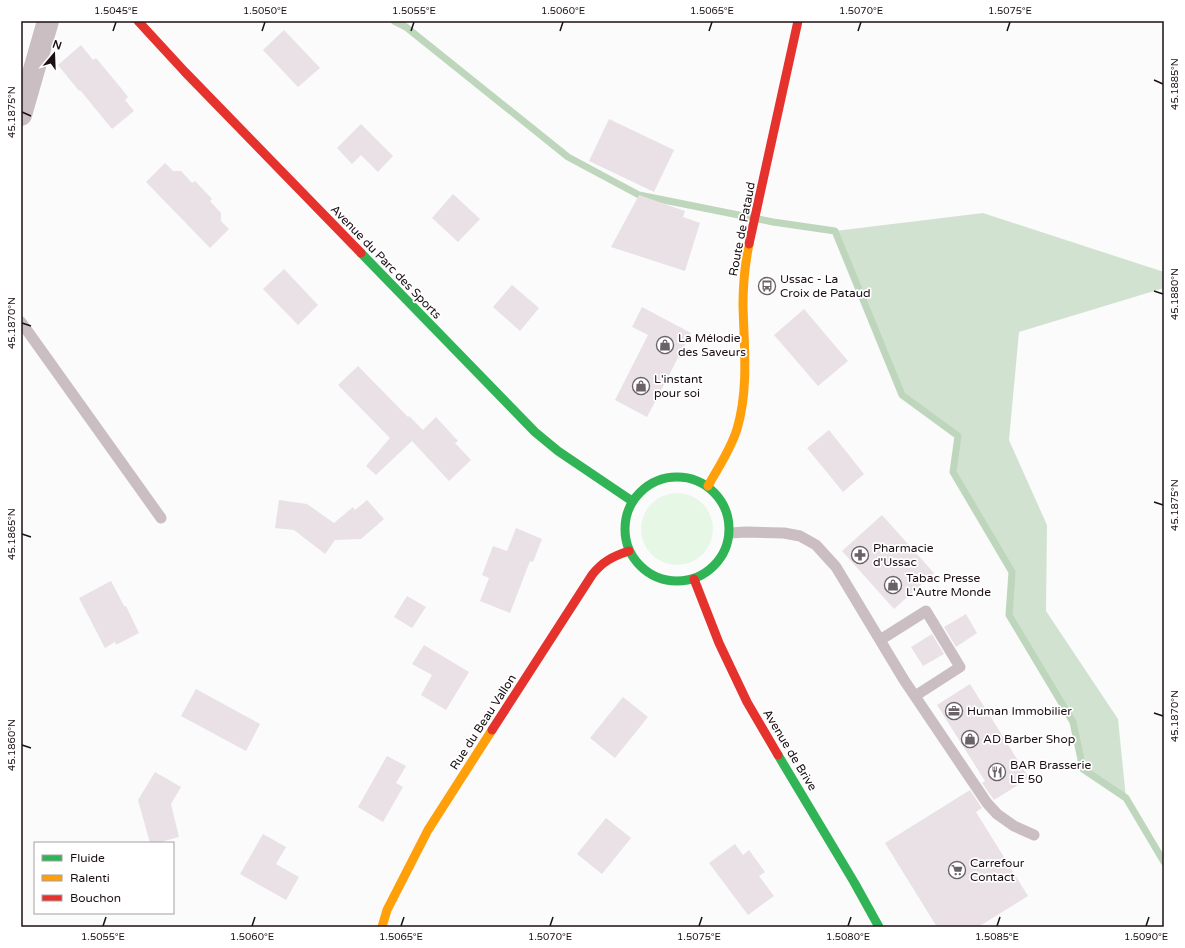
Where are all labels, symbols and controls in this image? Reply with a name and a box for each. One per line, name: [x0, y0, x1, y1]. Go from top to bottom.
text: 1.5045°E: [94, 5, 138, 17]
text: 1.5050°E: [243, 5, 287, 17]
text: 1.5055°E: [392, 5, 436, 17]
text: 1.5060°E: [541, 5, 585, 17]
text: 1.5065°E: [690, 5, 734, 17]
text: 1.5070°E: [839, 5, 883, 17]
text: 1.5075°E: [988, 5, 1032, 17]
north arrow: [34, 34, 74, 74]
text: N: [51, 37, 63, 53]
text: 45.1885°N: [1169, 58, 1181, 110]
text: 45.1875°N: [6, 86, 18, 138]
street label: Route de Pataud: [726, 181, 758, 277]
street label: Avenue du Parc des Sports: [328, 202, 444, 322]
text: 45.1880°N: [1169, 268, 1181, 320]
place label: Ussac - La Croix de Pataud: [780, 272, 871, 300]
bus stop icon: Ussac - La Croix de Pataud: [757, 276, 777, 296]
text: 45.1870°N: [6, 297, 18, 349]
place label: La Mélodie des Saveurs: [678, 331, 746, 359]
shop icon: La Mélodie des Saveurs: [655, 335, 675, 355]
place label: L'instant pour soi: [654, 372, 703, 400]
shop icon: L'instant pour soi: [631, 376, 651, 396]
text: 45.1875°N: [1169, 479, 1181, 531]
text: 45.1865°N: [6, 508, 18, 560]
place label: Pharmacie d'Ussac: [873, 541, 934, 569]
pharmacy icon: Pharmacie d'Ussac: [850, 545, 870, 565]
place label: Tabac Presse L'Autre Monde: [906, 571, 991, 599]
shop icon: Tabac Presse L'Autre Monde: [883, 575, 903, 595]
street label: Rue du Beau Vallon: [447, 672, 519, 772]
text: 45.1870°N: [1169, 690, 1181, 742]
office icon: Human Immobilier: [944, 701, 964, 721]
place label: Human Immobilier: [967, 704, 1072, 718]
street label: Avenue de Brive: [760, 707, 820, 793]
text: 45.1860°N: [6, 719, 18, 771]
shop icon: AD Barber Shop: [960, 729, 980, 749]
place label: AD Barber Shop: [983, 732, 1075, 746]
place label: BAR Brasserie LE 50: [1010, 758, 1091, 786]
restaurant icon: BAR Brasserie LE 50: [987, 762, 1007, 782]
legend: [34, 842, 174, 914]
text: Fluide: [70, 851, 105, 865]
place label: Carrefour Contact: [970, 856, 1025, 884]
supermarket icon: Carrefour Contact: [947, 860, 967, 880]
text: Ralenti: [70, 871, 110, 885]
text: Bouchon: [70, 891, 121, 905]
text: 1.5055°E: [81, 931, 125, 943]
text: 1.5060°E: [230, 931, 274, 943]
text: 1.5065°E: [379, 931, 423, 943]
text: 1.5070°E: [528, 931, 572, 943]
text: 1.5075°E: [677, 931, 721, 943]
text: 1.5080°E: [826, 931, 870, 943]
text: 1.5085°E: [975, 931, 1019, 943]
text: 1.5090°E: [1124, 931, 1168, 943]

